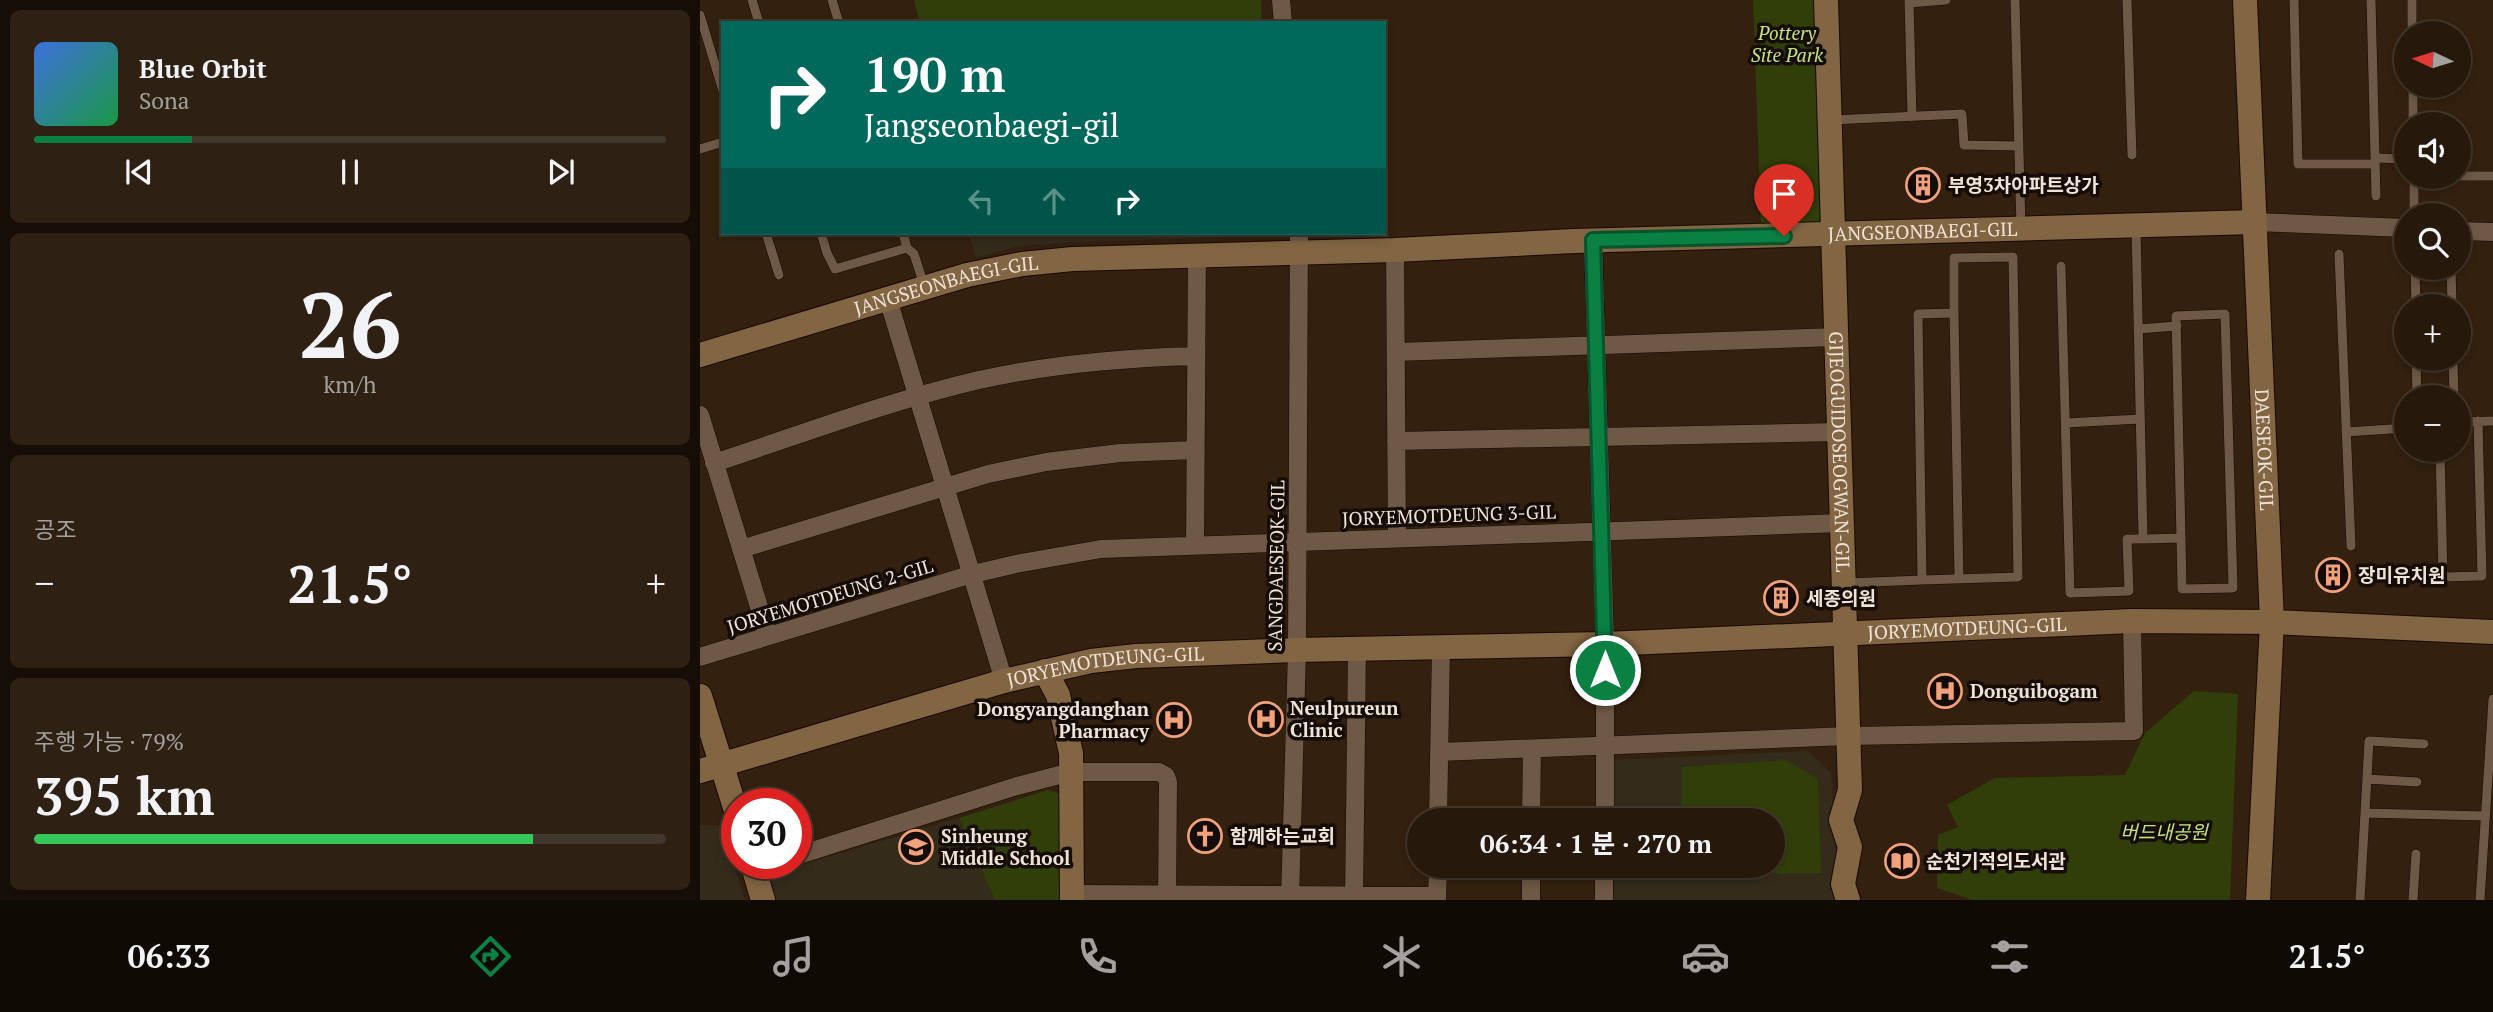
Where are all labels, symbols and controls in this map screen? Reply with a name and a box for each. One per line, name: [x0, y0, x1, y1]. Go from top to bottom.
park label: Pottery Site Park: [1751, 20, 1824, 67]
north arrow: [2394, 21, 2471, 98]
map controls: [2394, 21, 2471, 462]
text: 190 m: [864, 41, 1006, 106]
icon: right: [749, 49, 840, 140]
text: Blue Orbit: [139, 51, 267, 85]
text: Sona: [139, 85, 189, 116]
text: Jangseonbaegi-gil: [864, 104, 1119, 146]
button: sound: [2394, 112, 2471, 189]
icon: previous: [120, 153, 158, 191]
icon: pause: [331, 153, 369, 191]
icon: next: [542, 153, 580, 191]
pin: [1754, 164, 1814, 236]
building icon: 부영3차아파트상가: [1904, 166, 1942, 204]
place label: 부영3차아파트상가: [1948, 172, 2099, 197]
icon: arrive: [1765, 175, 1803, 213]
icon: left: [962, 182, 1000, 220]
icon: ahead: [1035, 182, 1073, 220]
icon: right: [1108, 182, 1146, 220]
button: search: [2394, 203, 2471, 280]
street label: JANGSEONBAEGI-GIL: [1827, 216, 2018, 246]
street label: JANGSEONBAEGI-GIL: [851, 249, 1040, 320]
text: 26: [299, 263, 401, 384]
button: +: [2394, 294, 2471, 371]
street label: GIJEOGUIDOSEOGWAN-GIL: [1824, 331, 1856, 573]
text: km/h: [323, 369, 377, 400]
button: −: [2394, 385, 2471, 462]
street label: DAESEOK-GIL: [2250, 388, 2280, 511]
street label: SANGDAESEOK-GIL: [1262, 479, 1290, 652]
street label: JORYEMOTDEUNG 3-GIL: [1342, 498, 1557, 531]
text: 공조: [34, 514, 76, 545]
text: 21.5°: [287, 549, 413, 618]
street label: JORYEMOTDEUNG 2-GIL: [724, 552, 936, 639]
building icon: 장미유치원: [2314, 556, 2352, 594]
text: −: [34, 558, 54, 608]
text: +: [646, 558, 666, 608]
place label: 장미유치원: [2358, 562, 2445, 587]
building icon: 세종의원: [1762, 579, 1800, 617]
place label: 세종의원: [1806, 585, 1876, 610]
street label: JORYEMOTDEUNG-GIL: [1867, 611, 2068, 645]
position arrow: [1568, 633, 1642, 707]
street label: JORYEMOTDEUNG-GIL: [1004, 640, 1205, 692]
hospital icon: Donguibogam: [1926, 672, 1964, 710]
place label: Donguibogam: [1970, 678, 2098, 703]
place label: Neulpureun Clinic: [1290, 695, 1399, 742]
place label: Dongyangdanghan Pharmacy: [977, 696, 1150, 743]
hospital icon: Neulpureun Clinic: [1247, 700, 1285, 738]
hospital icon: Dongyangdanghan Pharmacy: [1155, 701, 1193, 739]
text: 주행 가능 · 79%: [34, 726, 184, 757]
text: 395 km: [34, 761, 215, 830]
speed limit sign: 30: [721, 788, 812, 879]
church icon: 함께하는교회: [1186, 817, 1224, 855]
park label: 버드내공원: [2120, 819, 2209, 844]
place label: Sinheung Middle School: [941, 823, 1070, 870]
place label: 함께하는교회: [1230, 823, 1335, 848]
text: 06:34 · 1 분 · 270 m: [1480, 826, 1712, 860]
school or university icon: Sinheung Middle School: [897, 828, 935, 866]
library icon: 순천기적의도서관: [1883, 842, 1921, 880]
place label: 순천기적의도서관: [1926, 848, 2066, 873]
icon: directions: [466, 932, 515, 981]
icon: music: [769, 932, 818, 981]
icon: phone: [1073, 932, 1122, 981]
icon: climate: [1377, 932, 1426, 981]
icon: car: [1681, 932, 1730, 981]
icon: filters: [1985, 932, 2034, 981]
text: 06:33: [127, 935, 211, 977]
text: 21.5°: [2289, 935, 2366, 977]

